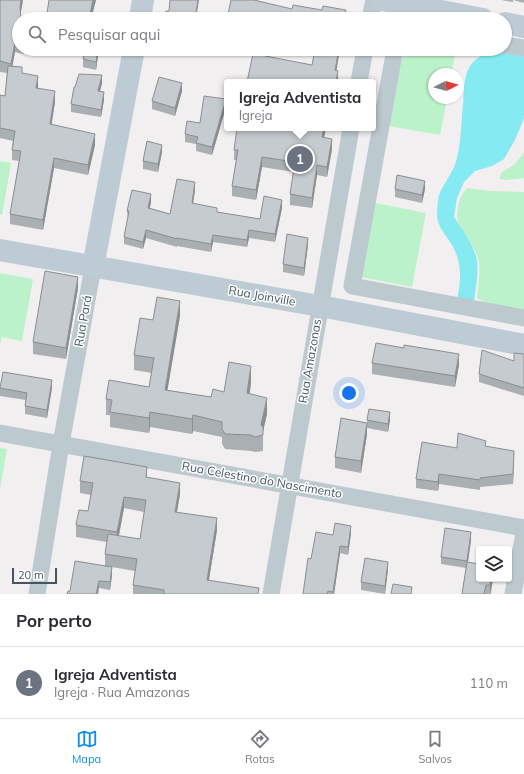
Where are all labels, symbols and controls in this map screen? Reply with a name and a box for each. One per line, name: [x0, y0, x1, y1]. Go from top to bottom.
search box: [12, 12, 512, 56]
icon: search: [26, 23, 48, 45]
text: Pesquisar aqui: [58, 25, 160, 44]
north arrow: [428, 68, 464, 104]
popup: [224, 79, 376, 131]
text: Igreja Adventista: [239, 88, 361, 107]
text: Igreja: [239, 107, 272, 123]
pin: 1: [287, 144, 313, 174]
street label: Rua Joinville: [227, 282, 297, 309]
street label: Rua Pará: [71, 294, 94, 348]
street label: Rua Amazonas: [295, 318, 324, 404]
your location: [339, 383, 359, 403]
street label: Rua Celestino do Nascimento: [181, 458, 343, 501]
map controls: [476, 546, 512, 582]
button: layers: [476, 546, 512, 582]
scale bar: [12, 566, 57, 585]
text: 20 m: [18, 568, 44, 582]
text: Por perto: [16, 610, 92, 631]
text: Igreja Adventista: [54, 665, 177, 684]
text: 1: [25, 675, 33, 691]
text: 110 m: [470, 675, 508, 691]
text: Igreja · Rua Amazonas: [54, 684, 190, 700]
tab: Mapa: [72, 728, 101, 766]
tab: Rotas: [245, 728, 275, 766]
tab: Salvos: [418, 728, 452, 766]

